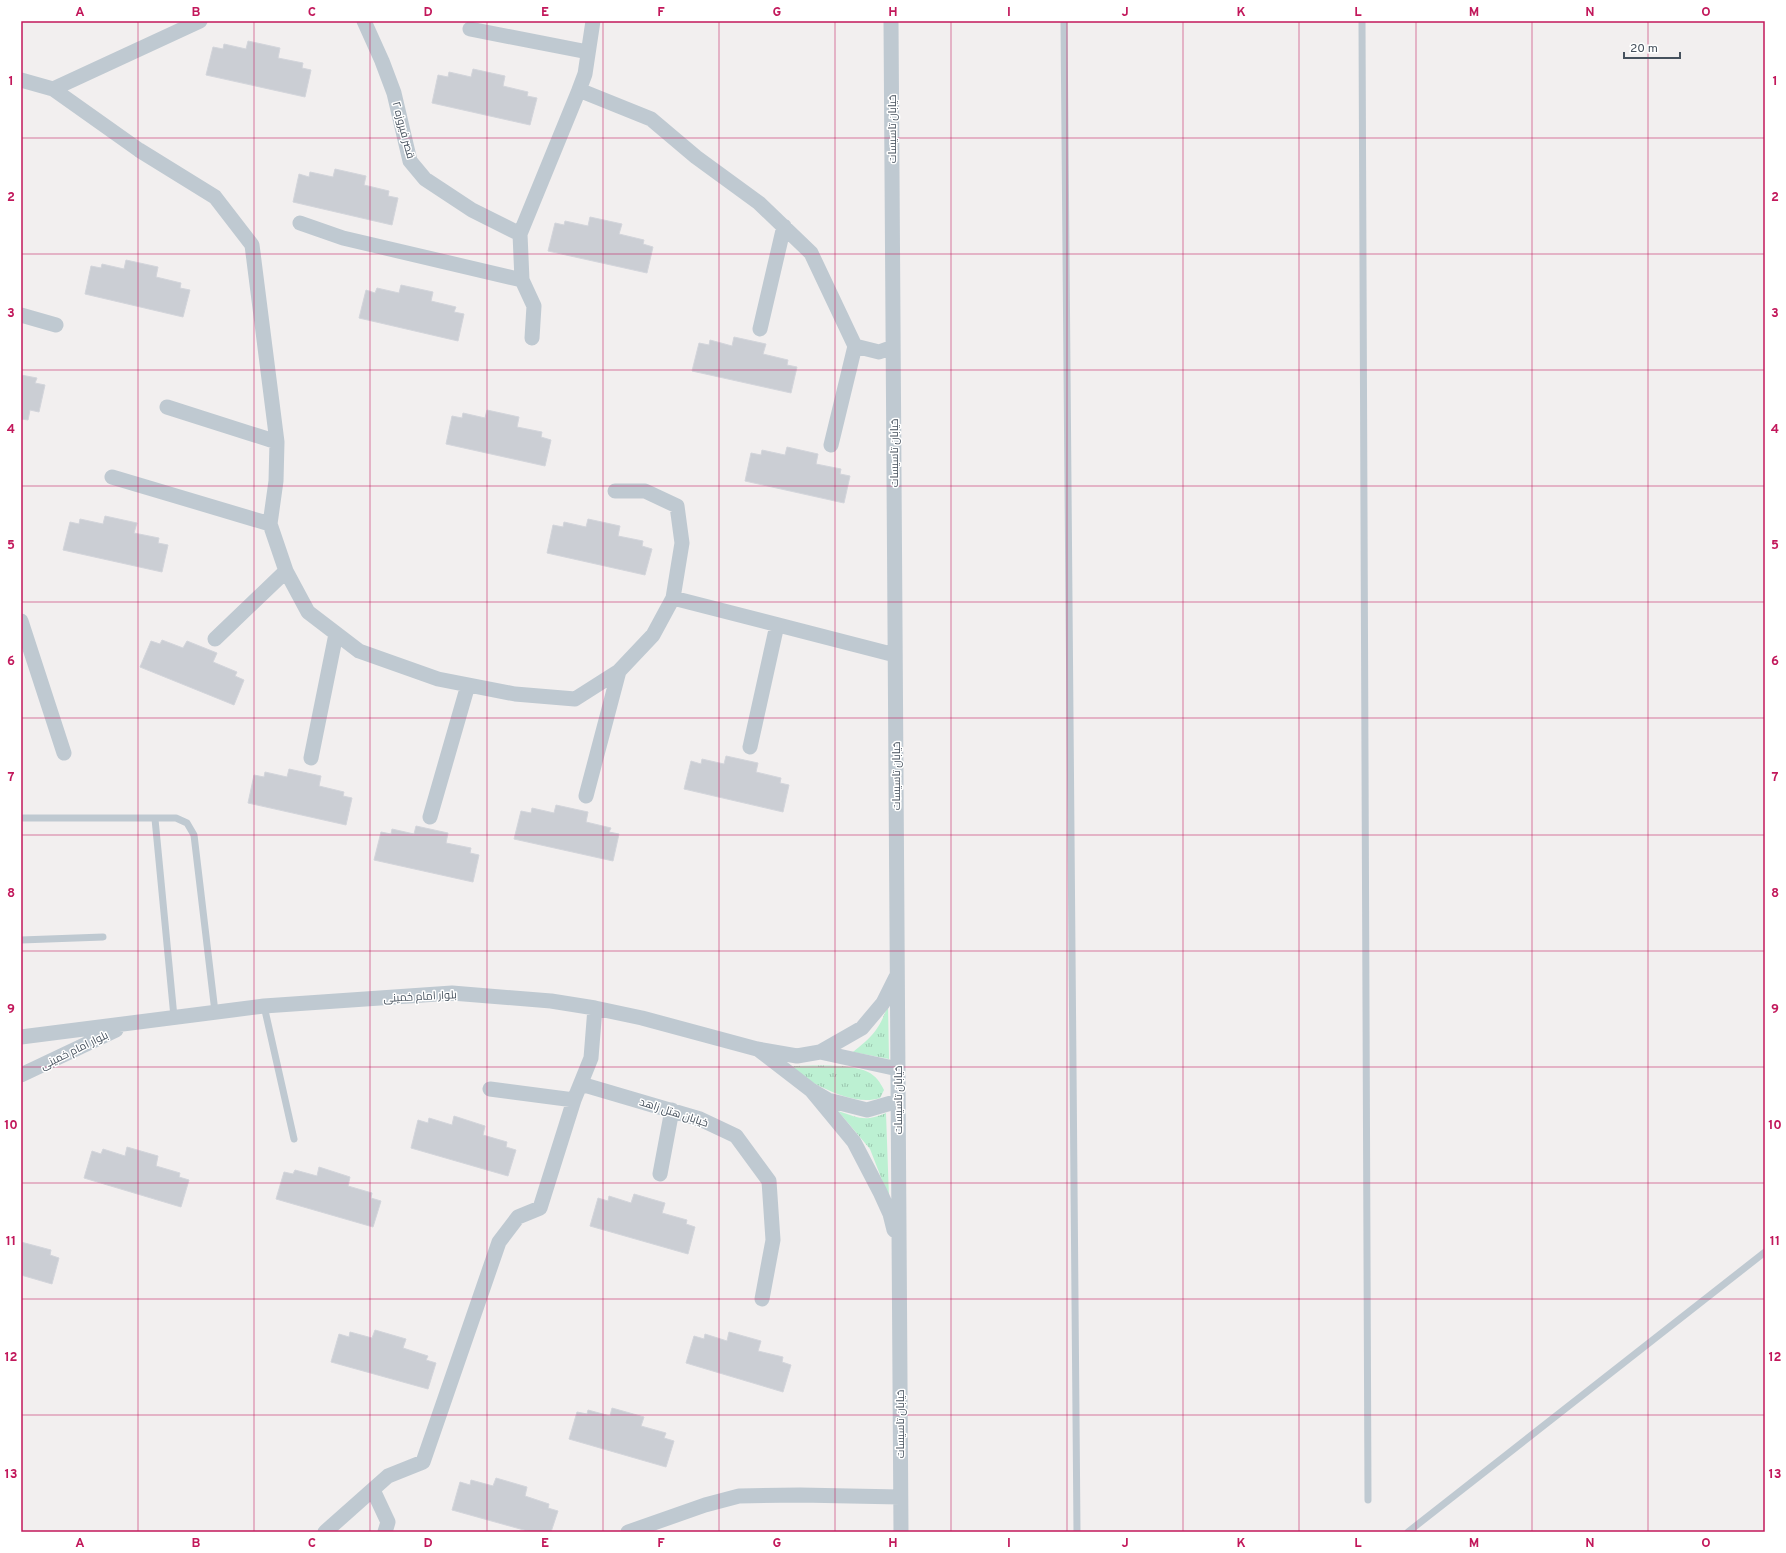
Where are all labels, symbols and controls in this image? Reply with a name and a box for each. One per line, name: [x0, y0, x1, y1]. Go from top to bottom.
text: A: [75, 5, 85, 21]
text: B: [192, 5, 201, 21]
text: C: [308, 5, 316, 21]
text: D: [423, 5, 433, 21]
text: E: [541, 5, 549, 21]
text: F: [657, 5, 665, 21]
text: G: [773, 5, 782, 21]
text: H: [888, 5, 898, 21]
text: I: [1007, 5, 1011, 21]
text: J: [1121, 5, 1129, 21]
text: K: [1236, 5, 1246, 21]
text: L: [1354, 5, 1362, 21]
text: M: [1469, 5, 1479, 21]
text: N: [1585, 5, 1595, 21]
text: O: [1701, 5, 1711, 21]
scale bar: [1624, 34, 1680, 60]
text: 20 m: [1630, 41, 1658, 57]
text: 1: [8, 74, 14, 90]
text: 1: [1772, 74, 1778, 90]
street label: خیابان تاسیسات: [886, 95, 900, 163]
street label: قصر فیروزه ۲: [389, 100, 417, 160]
text: 2: [7, 190, 15, 206]
text: 2: [1771, 190, 1779, 206]
text: 3: [7, 306, 15, 322]
text: 3: [1771, 306, 1779, 322]
street label: خیابان تاسیسات: [888, 419, 902, 487]
text: 4: [7, 422, 15, 438]
text: 4: [1771, 422, 1779, 438]
text: 5: [7, 538, 15, 554]
text: 5: [1771, 538, 1779, 554]
text: 6: [7, 654, 15, 670]
text: 6: [1771, 654, 1779, 670]
street label: خیابان تاسیسات: [890, 742, 904, 810]
text: 7: [8, 770, 15, 786]
text: 7: [1772, 770, 1779, 786]
text: 8: [7, 886, 15, 902]
text: 8: [1771, 886, 1779, 902]
street label: بلوار امام خمینی: [383, 988, 457, 1006]
text: 9: [7, 1002, 15, 1018]
text: 9: [1771, 1002, 1779, 1018]
street label: بلوار امام خمینی: [38, 1028, 111, 1073]
street label: خیابان تاسیسات: [892, 1066, 906, 1134]
street label: خیابان هتل زاهد: [638, 1095, 710, 1131]
text: 10: [4, 1118, 18, 1134]
text: 10: [1768, 1118, 1782, 1134]
text: 11: [6, 1234, 16, 1250]
text: 11: [1770, 1234, 1780, 1250]
text: 12: [4, 1350, 18, 1366]
text: 12: [1768, 1350, 1782, 1366]
street label: خیابان تاسیسات: [894, 1390, 908, 1458]
text: 13: [5, 1467, 18, 1483]
text: 13: [1769, 1467, 1782, 1483]
text: A: [75, 1536, 85, 1552]
text: B: [192, 1536, 201, 1552]
text: C: [308, 1536, 316, 1552]
text: D: [423, 1536, 433, 1552]
text: E: [541, 1536, 549, 1552]
text: F: [657, 1536, 665, 1552]
text: G: [773, 1536, 782, 1552]
text: H: [888, 1536, 898, 1552]
text: I: [1007, 1536, 1011, 1552]
text: J: [1121, 1536, 1129, 1552]
text: K: [1236, 1536, 1246, 1552]
text: L: [1354, 1536, 1362, 1552]
text: M: [1469, 1536, 1479, 1552]
text: N: [1585, 1536, 1595, 1552]
text: O: [1701, 1536, 1711, 1552]

